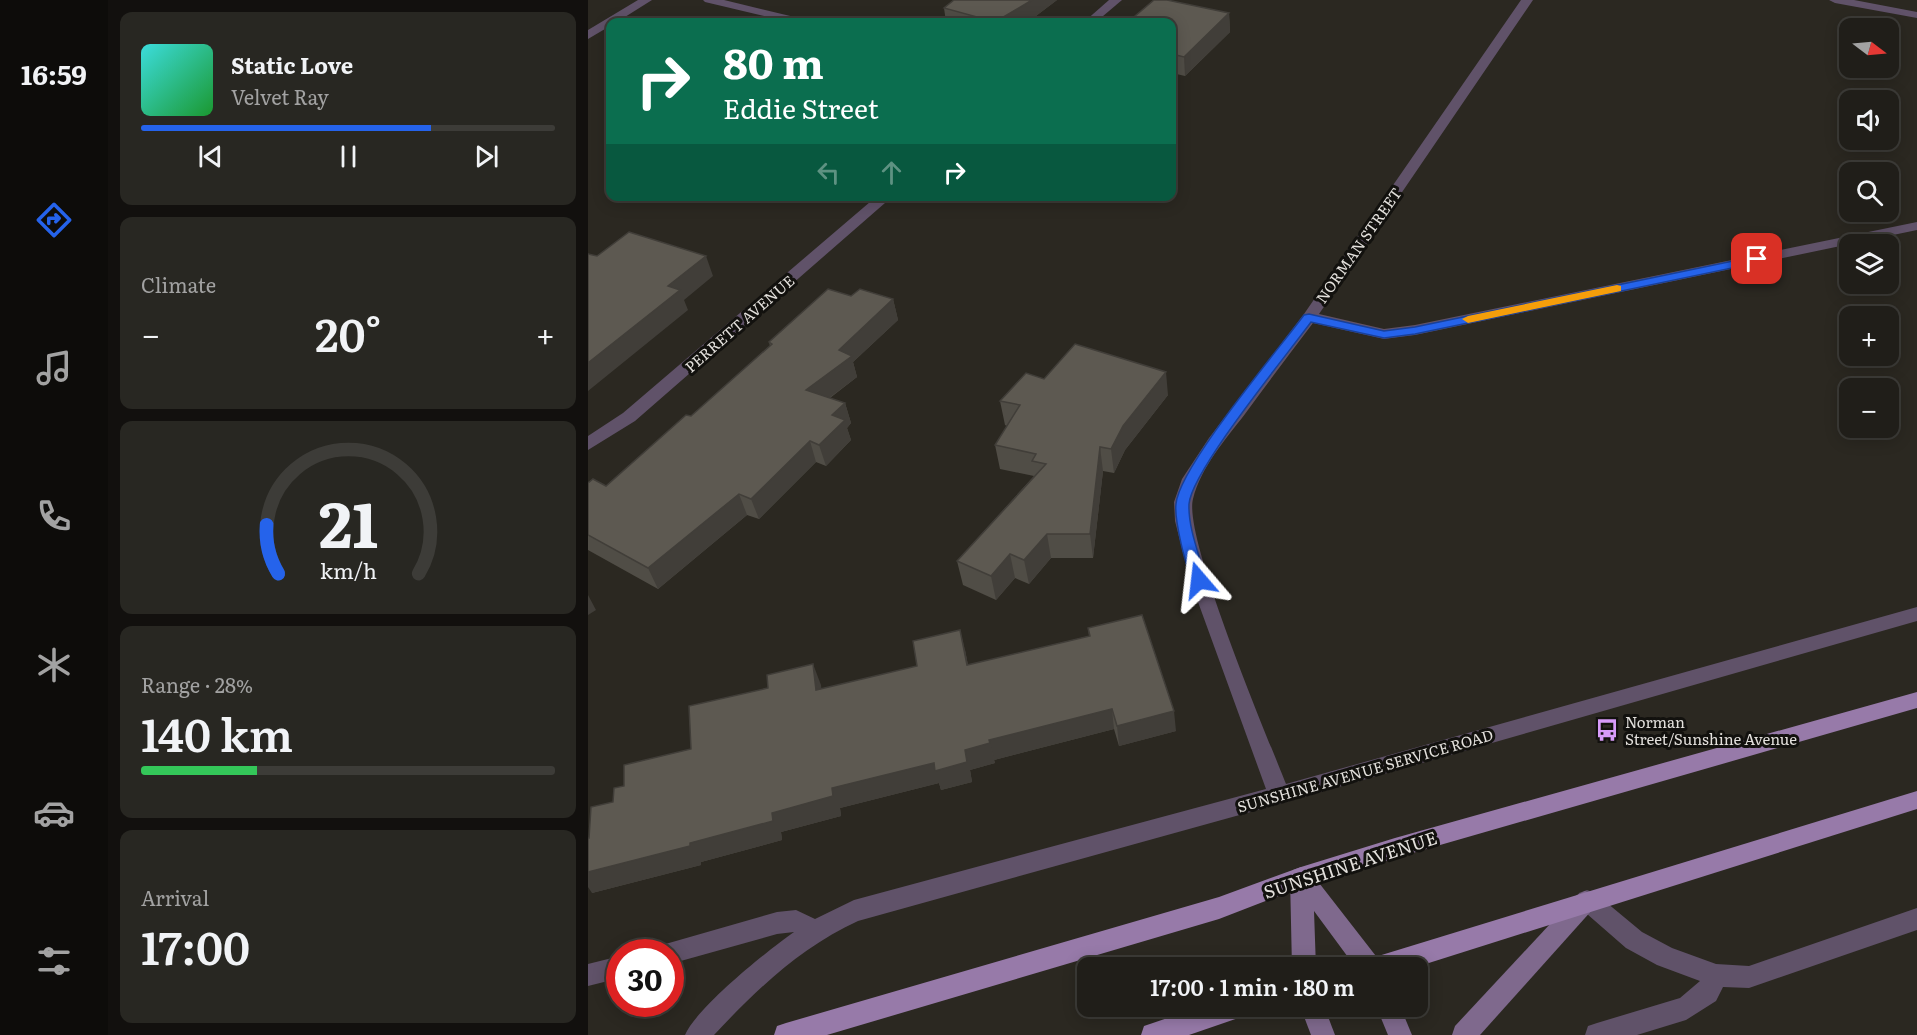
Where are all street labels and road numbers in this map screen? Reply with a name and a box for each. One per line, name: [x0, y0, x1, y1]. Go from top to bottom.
street label: NORMAN STREET: [1309, 182, 1407, 308]
street label: PERRETT AVENUE: [679, 269, 799, 377]
street label: SUNSHINE AVENUE SERVICE ROAD: [1234, 722, 1496, 818]
street label: SUNSHINE AVENUE: [1260, 823, 1440, 905]

